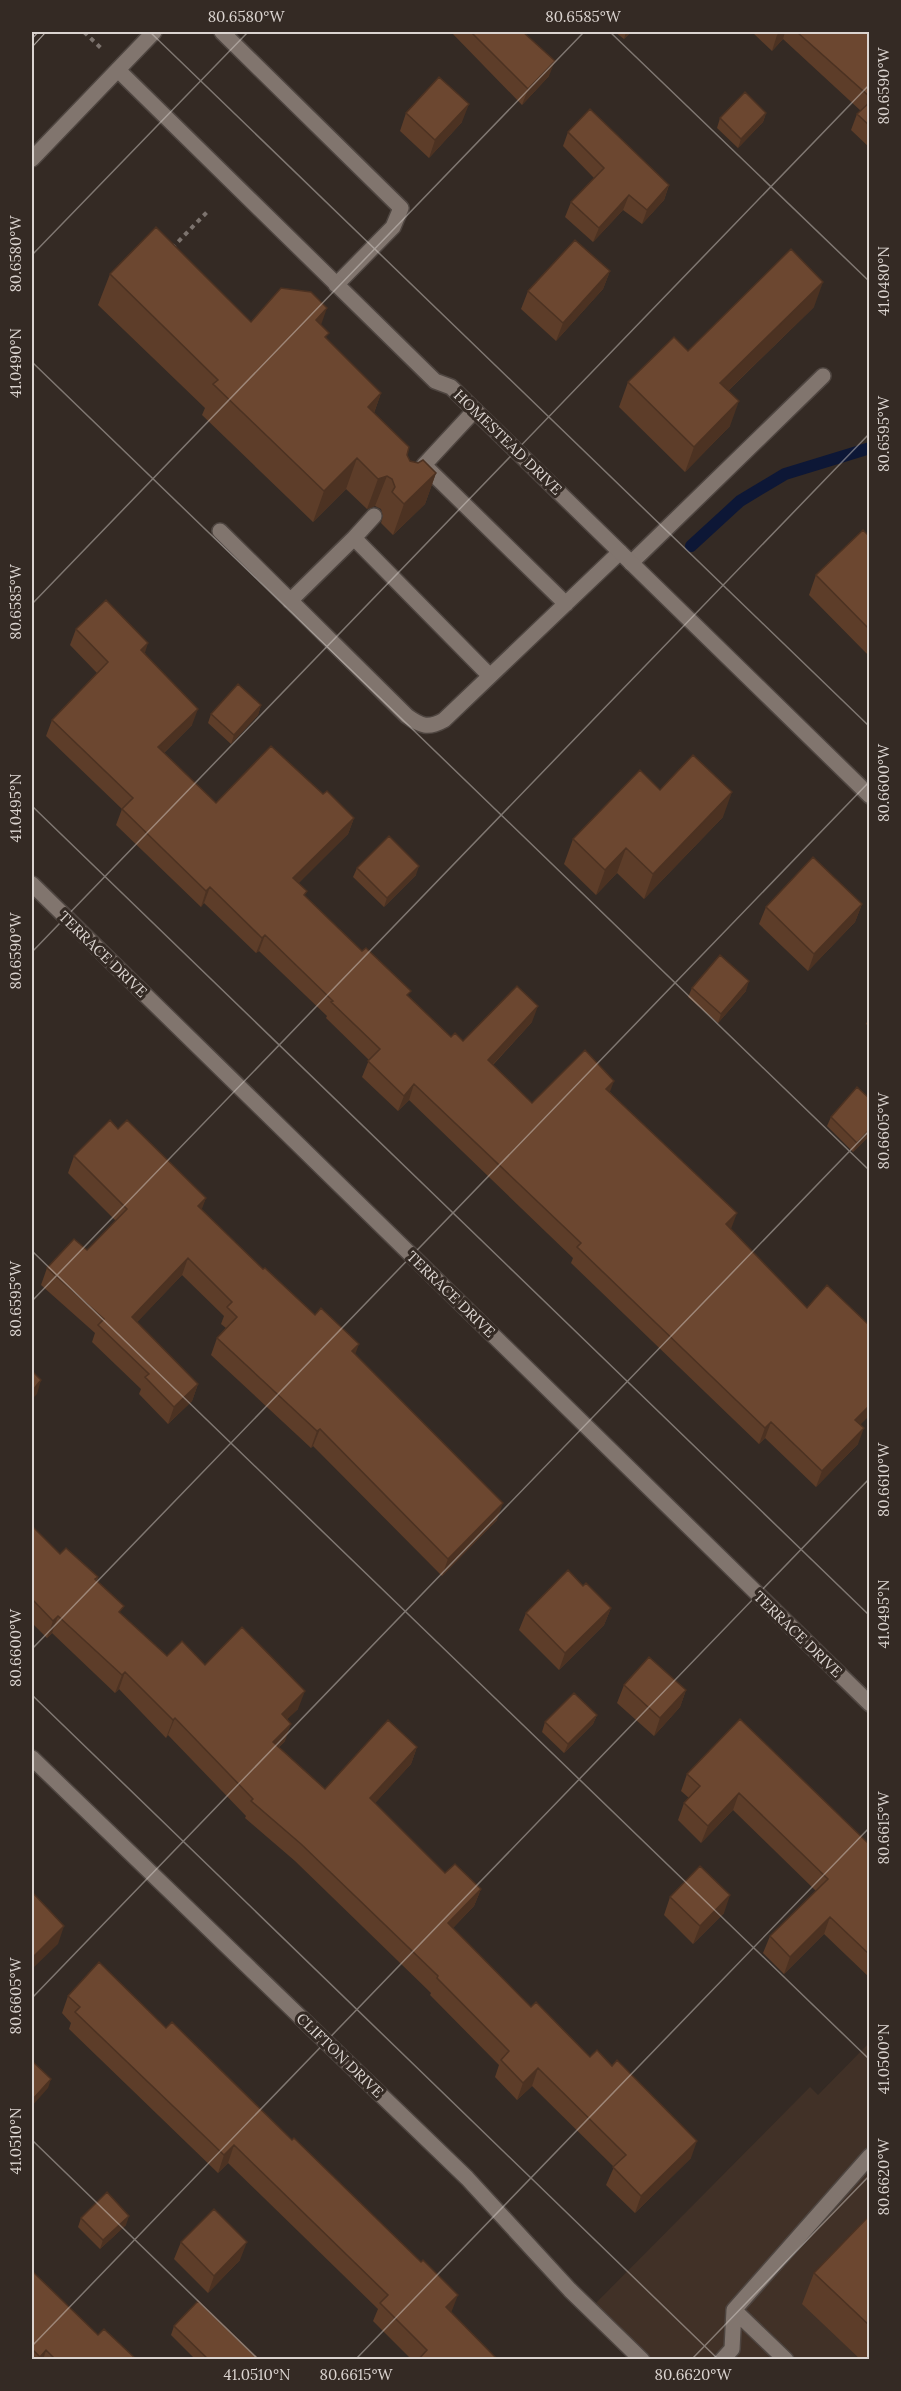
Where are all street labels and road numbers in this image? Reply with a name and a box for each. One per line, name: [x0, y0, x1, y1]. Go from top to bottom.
street label: HOMESTEAD DRIVE: [450, 385, 566, 499]
street label: TERRACE DRIVE: [55, 907, 151, 1001]
street label: TERRACE DRIVE: [403, 1247, 499, 1341]
street label: TERRACE DRIVE: [750, 1587, 846, 1681]
street label: CLIFTON DRIVE: [292, 2009, 388, 2101]

